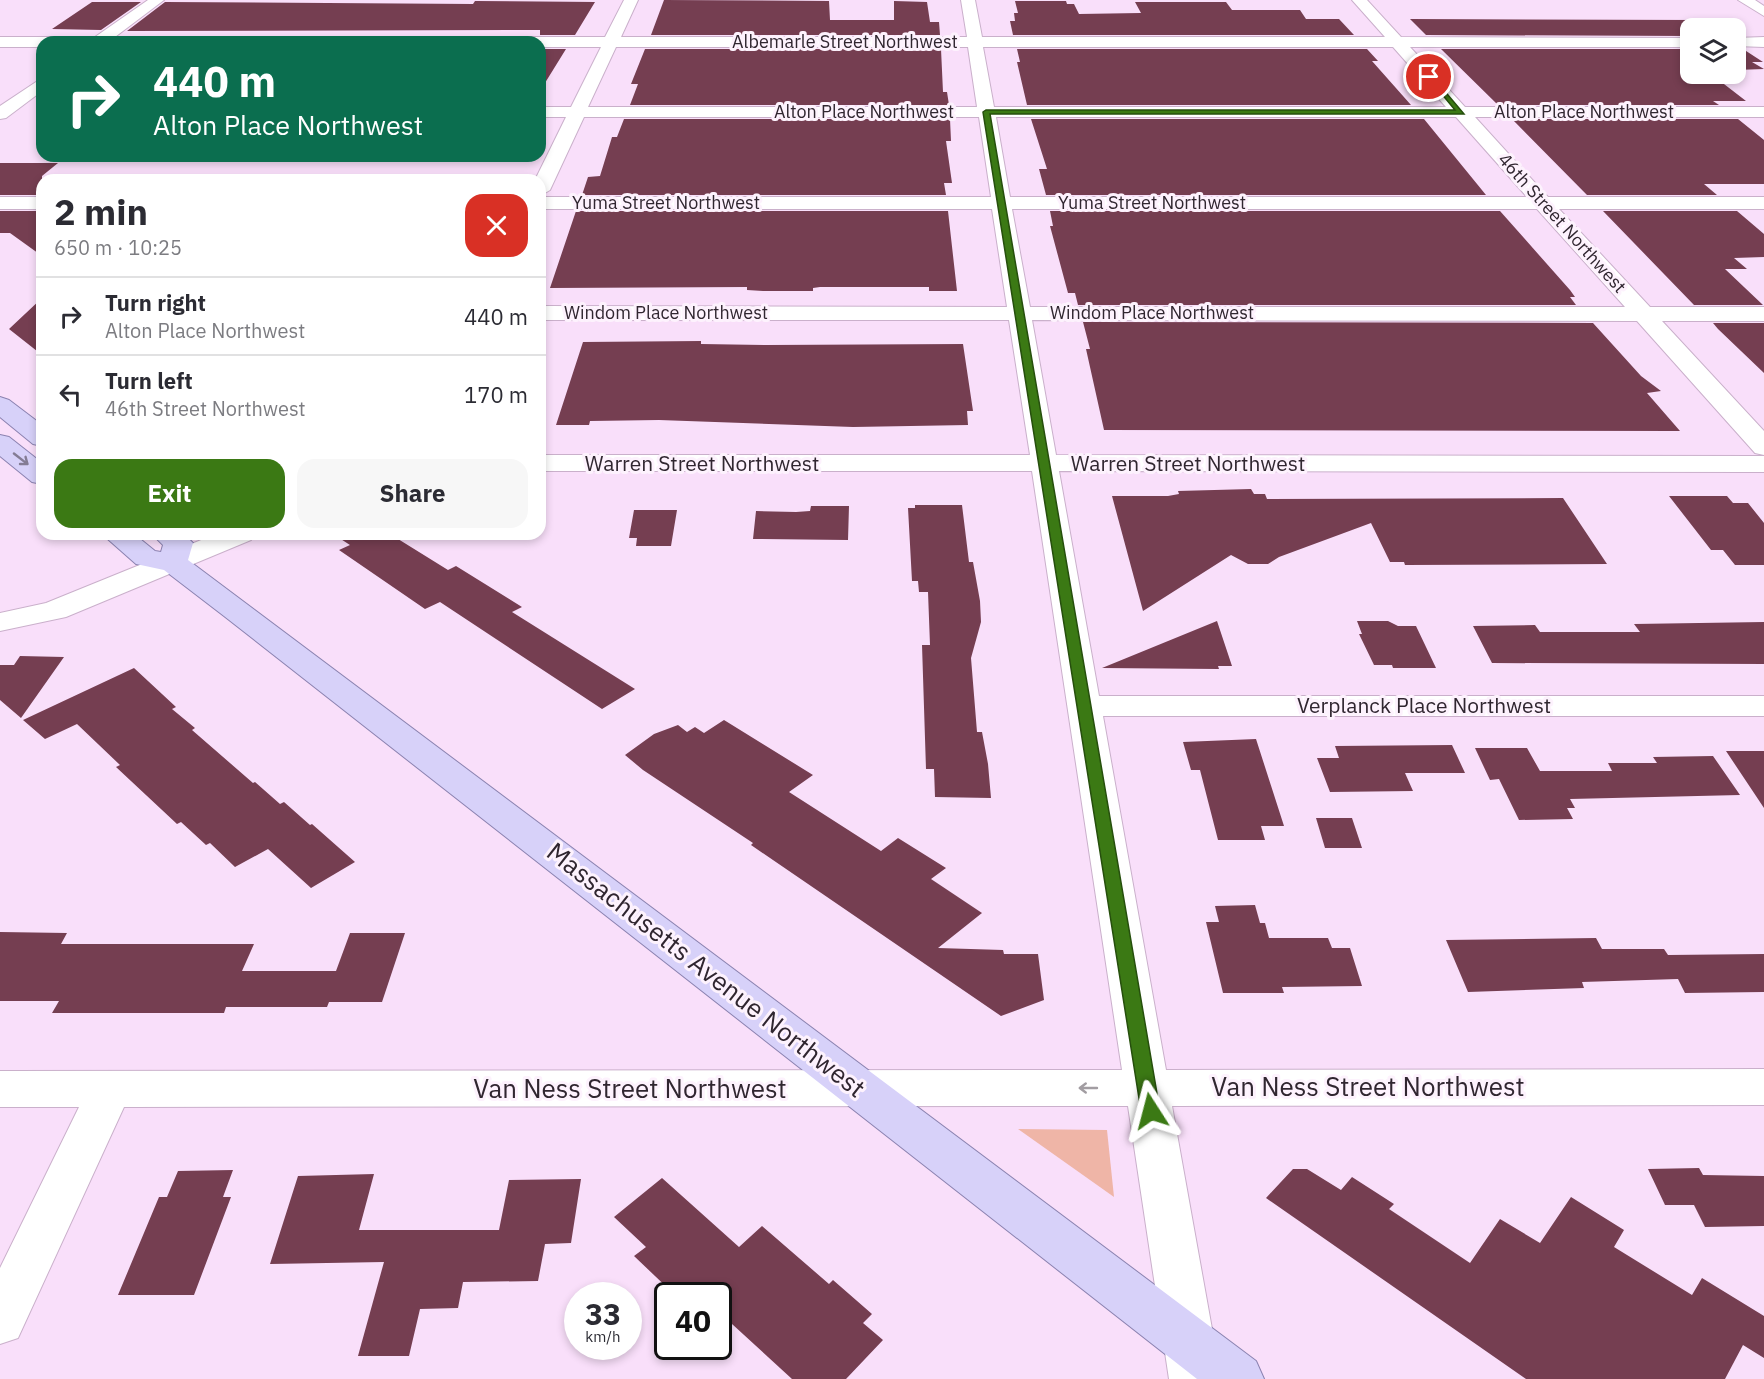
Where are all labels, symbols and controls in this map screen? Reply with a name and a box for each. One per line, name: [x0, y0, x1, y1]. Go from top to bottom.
map controls: [1680, 18, 1746, 84]
button: layers: [1680, 18, 1746, 84]
street label: Albemarle Street Northwest: [732, 30, 958, 53]
pin: [1403, 51, 1454, 102]
text: 440 m: [153, 54, 276, 109]
icon: right: [54, 60, 132, 138]
icon: arrive: [1412, 60, 1445, 93]
street label: Alton Place Northwest: [774, 100, 954, 123]
street label: Alton Place Northwest: [1494, 100, 1674, 123]
text: Alton Place Northwest: [153, 107, 423, 142]
street label: 46th Street Northwest: [1493, 148, 1631, 297]
text: 2 min: [54, 188, 148, 235]
street label: Yuma Street Northwest: [572, 191, 760, 214]
street label: Yuma Street Northwest: [1058, 191, 1246, 214]
button: close: [465, 194, 528, 257]
text: 650 m · 10:25: [54, 234, 182, 261]
text: Turn right: [105, 288, 206, 317]
icon: right: [54, 300, 87, 333]
street label: Windom Place Northwest: [564, 301, 768, 324]
street label: Windom Place Northwest: [1050, 301, 1254, 324]
text: 440 m: [464, 302, 528, 331]
text: Alton Place Northwest: [105, 317, 305, 344]
text: Turn left: [105, 366, 193, 395]
icon: left: [54, 378, 87, 411]
text: 170 m: [464, 380, 528, 409]
text: 46th Street Northwest: [105, 395, 306, 422]
street label: Warren Street Northwest: [585, 449, 819, 477]
street label: Warren Street Northwest: [1071, 449, 1305, 477]
one-way arrow: [13, 453, 29, 466]
button: Exit: [54, 459, 285, 528]
button: Share: [297, 459, 528, 528]
street label: Verplanck Place Northwest: [1297, 691, 1551, 719]
street label: Massachusetts Avenue Northwest: [540, 834, 873, 1104]
street label: Van Ness Street Northwest: [1211, 1069, 1525, 1103]
street label: Van Ness Street Northwest: [473, 1071, 787, 1105]
position arrow: [1119, 1079, 1183, 1143]
one-way arrow: [1079, 1082, 1099, 1094]
speed limit sign: 40: [654, 1282, 732, 1360]
text: 33: [585, 1294, 621, 1333]
text: km/h: [585, 1327, 621, 1346]

